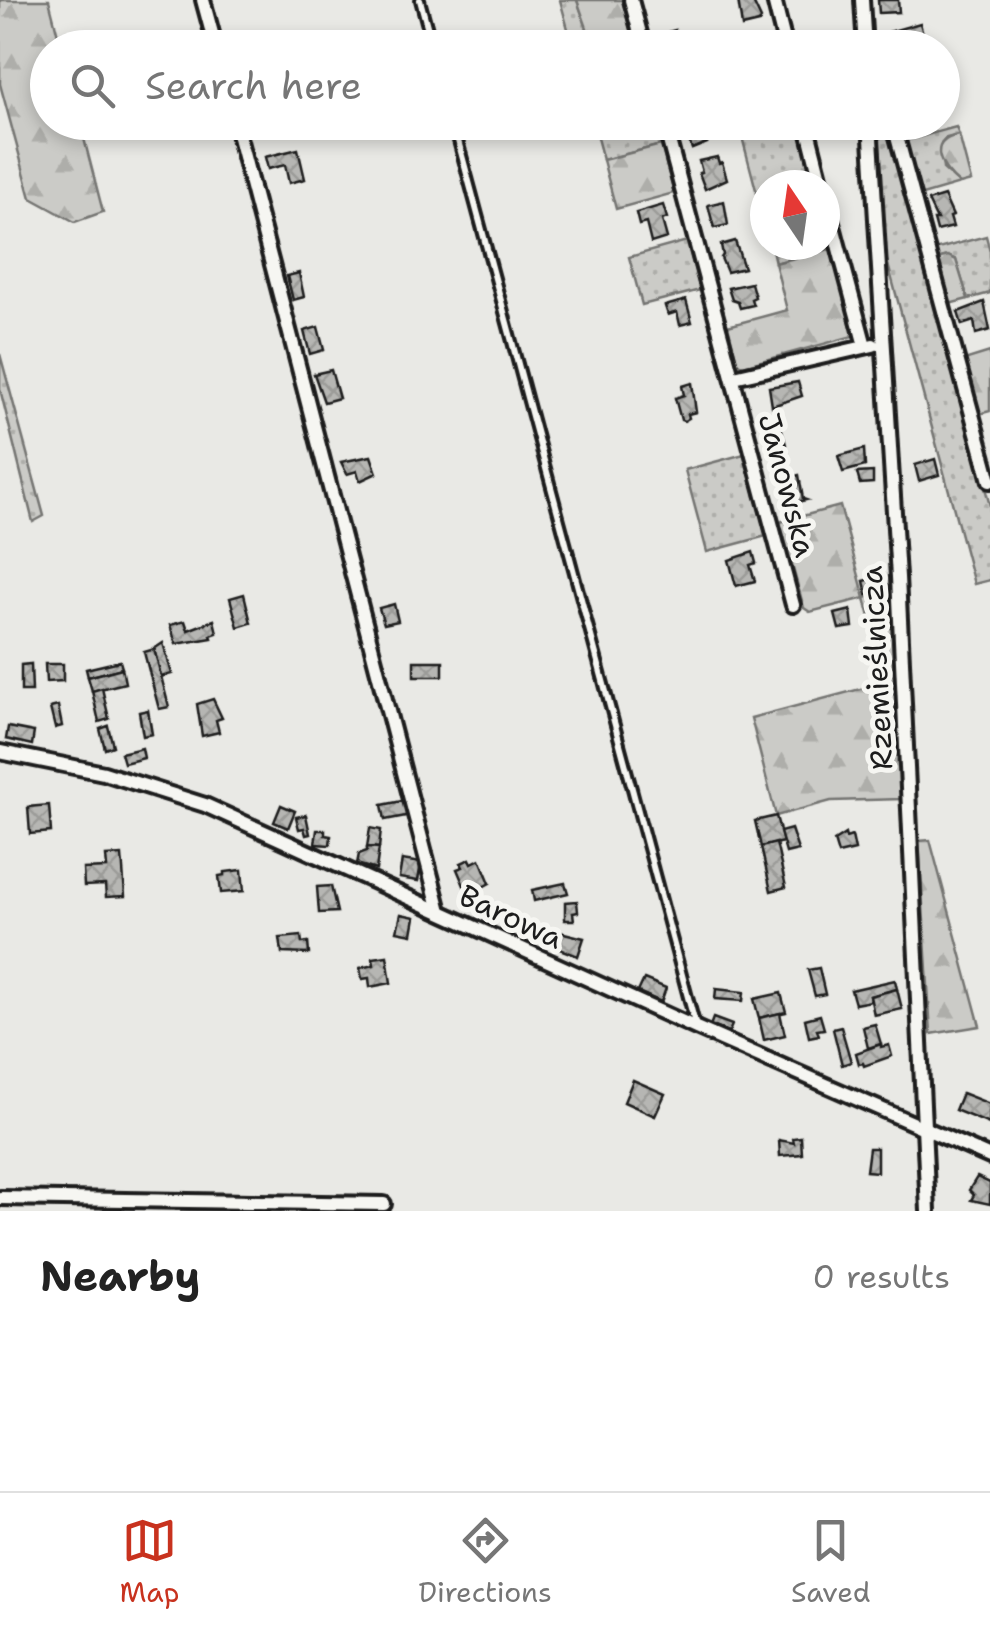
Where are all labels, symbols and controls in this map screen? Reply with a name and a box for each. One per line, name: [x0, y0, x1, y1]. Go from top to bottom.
search box: [30, 30, 960, 140]
icon: search: [65, 58, 120, 113]
text: Search here: [145, 60, 362, 111]
north arrow: [750, 170, 840, 260]
street label: Janowska: [749, 408, 826, 562]
street label: Rzemieślnicza: [851, 564, 902, 771]
street label: Barowa: [453, 875, 570, 959]
text: Nearby: [40, 1248, 200, 1304]
text: 0 results: [813, 1255, 950, 1298]
tab: Map: [120, 1513, 179, 1611]
tab: Directions: [418, 1513, 552, 1611]
tab: Saved: [791, 1513, 870, 1611]

